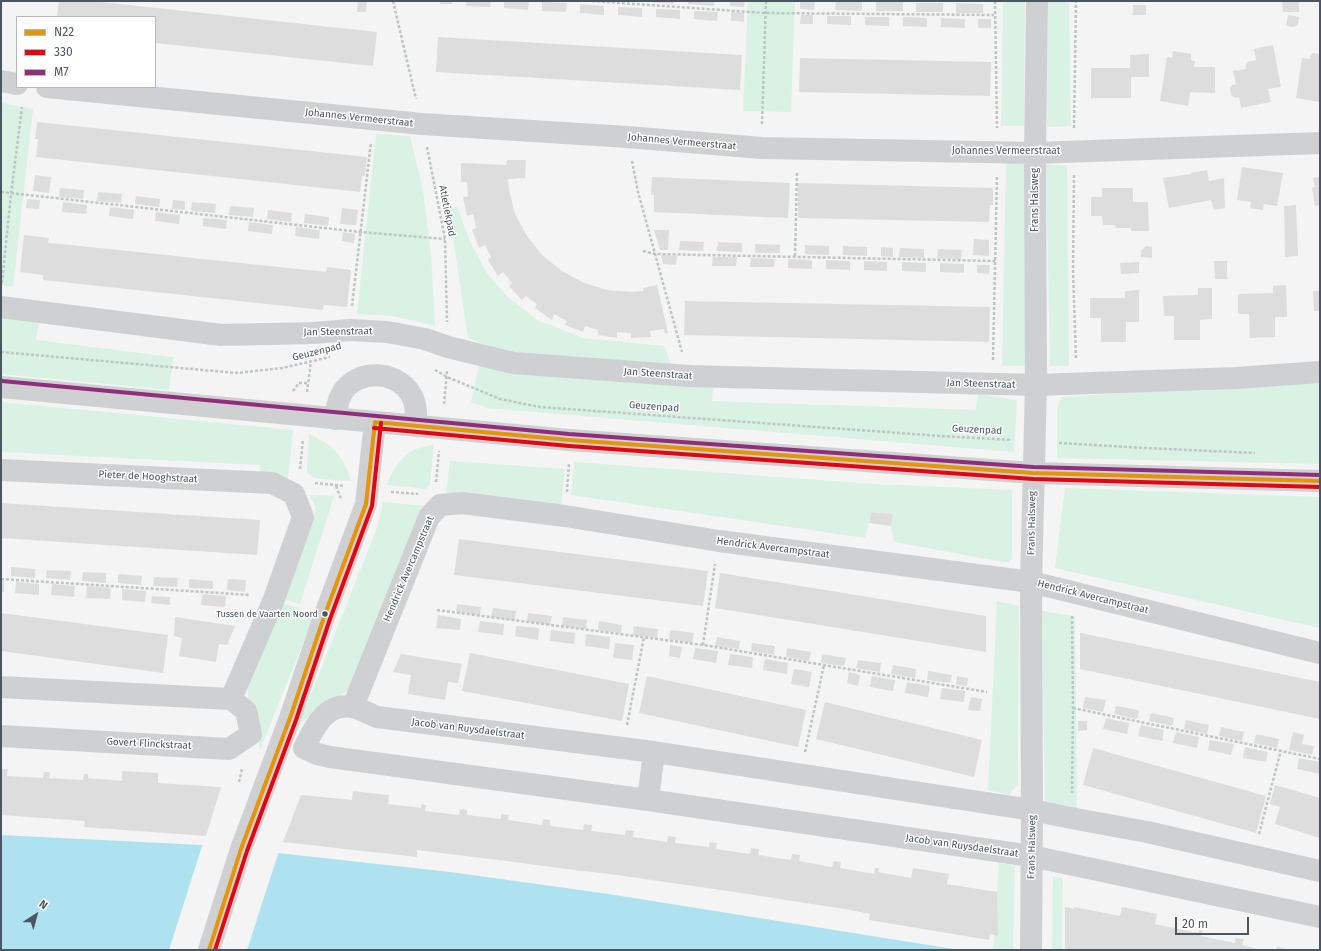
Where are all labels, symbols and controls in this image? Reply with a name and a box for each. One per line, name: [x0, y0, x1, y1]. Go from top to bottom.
legend: [16, 16, 156, 88]
text: N22: [54, 25, 74, 39]
text: 330: [54, 45, 73, 59]
text: M7: [54, 65, 69, 79]
street label: Johannes Vermeerstraat: [304, 106, 414, 130]
street label: Johannes Vermeerstraat: [627, 131, 737, 153]
street label: Johannes Vermeerstraat: [952, 145, 1060, 157]
street label: Frans Halsweg: [1029, 168, 1041, 232]
street label: Atletiekpad: [436, 184, 458, 238]
street label: Jan Steenstraat: [303, 325, 373, 339]
street label: Geuzenpad: [291, 340, 343, 364]
street label: Jan Steenstraat: [623, 366, 693, 382]
street label: Jan Steenstraat: [946, 377, 1016, 391]
street label: Geuzenpad: [628, 399, 680, 415]
street label: Geuzenpad: [951, 423, 1003, 437]
street label: Pieter de Hooghstraat: [98, 468, 198, 486]
street label: Frans Halsweg: [1025, 491, 1039, 555]
street label: Hendrick Avercampstraat: [381, 514, 437, 624]
street label: Hendrick Avercampstraat: [716, 535, 830, 561]
street label: Hendrick Avercampstraat: [1036, 577, 1150, 617]
place label: Tussen de Vaarten Noord: [216, 609, 318, 619]
marker: Tussen de Vaarten Noord: [320, 609, 330, 619]
street label: Jacob van Ruysdaelstraat: [411, 716, 525, 742]
street label: Govert Flinckstraat: [106, 736, 192, 752]
street label: Frans Halsweg: [1025, 815, 1039, 879]
street label: Jacob van Ruysdaelstraat: [905, 832, 1019, 860]
north arrow: [16, 895, 56, 935]
text: N: [37, 897, 50, 912]
scale bar: [1177, 909, 1251, 935]
text: 20 m: [1182, 917, 1208, 931]

